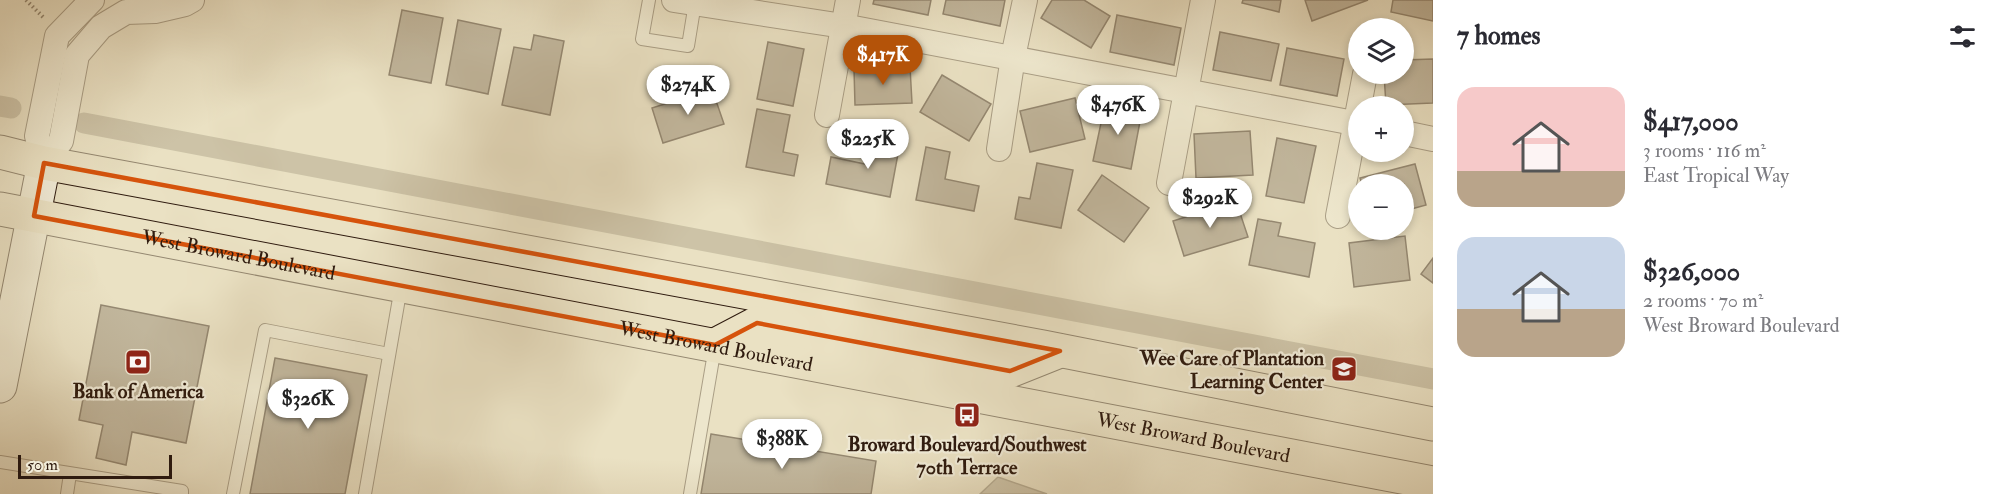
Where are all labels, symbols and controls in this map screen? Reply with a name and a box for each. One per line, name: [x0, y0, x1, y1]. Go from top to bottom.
map controls: [1348, 18, 1414, 240]
button: layers: [1348, 18, 1414, 84]
text: 7 homes: [1457, 20, 1540, 52]
icon: filters: [1946, 20, 1979, 53]
pin: $417K: [841, 35, 925, 86]
text: $417K: [857, 42, 909, 67]
pin: $274K: [646, 65, 730, 116]
text: $274K: [661, 72, 715, 97]
pin: $476K: [1076, 85, 1160, 136]
text: $476K: [1091, 92, 1145, 117]
button: +: [1348, 96, 1414, 162]
text: $417,000: [1643, 106, 1739, 138]
icon: home: [1505, 111, 1577, 183]
pin: $225K: [826, 119, 910, 170]
text: $225K: [841, 126, 895, 151]
text: 3 rooms · 116 m²: [1643, 138, 1766, 163]
text: East Tropical Way: [1643, 163, 1789, 188]
button: −: [1348, 174, 1414, 240]
pin: $292K: [1168, 178, 1252, 229]
text: $292K: [1182, 185, 1238, 210]
street label: West Broward Boulevard: [139, 224, 338, 285]
text: $326,000: [1643, 256, 1740, 288]
icon: home: [1505, 261, 1577, 333]
text: 2 rooms · 70 m²: [1643, 288, 1763, 313]
text: West Broward Boulevard: [1643, 313, 1840, 338]
street label: West Broward Boulevard: [616, 315, 815, 377]
place label: Wee Care of Plantation Learning Center: [1139, 346, 1325, 395]
bank icon: Bank of America: [123, 347, 153, 377]
school or university icon: Wee Care of Plantation Learning Center: [1329, 354, 1359, 384]
place label: Bank of America: [72, 379, 204, 404]
pin: $326K: [266, 379, 350, 430]
text: $326K: [281, 386, 335, 411]
bus stop icon: Broward Boulevard/Southwest 70th Terrace: [952, 400, 982, 430]
street label: West Broward Boulevard: [1093, 406, 1293, 468]
pin: $388K: [740, 419, 824, 470]
text: $388K: [756, 426, 808, 451]
place label: Broward Boulevard/Southwest 70th Terrace: [847, 432, 1087, 480]
scale bar: [18, 452, 172, 480]
text: 50 m: [27, 455, 58, 475]

